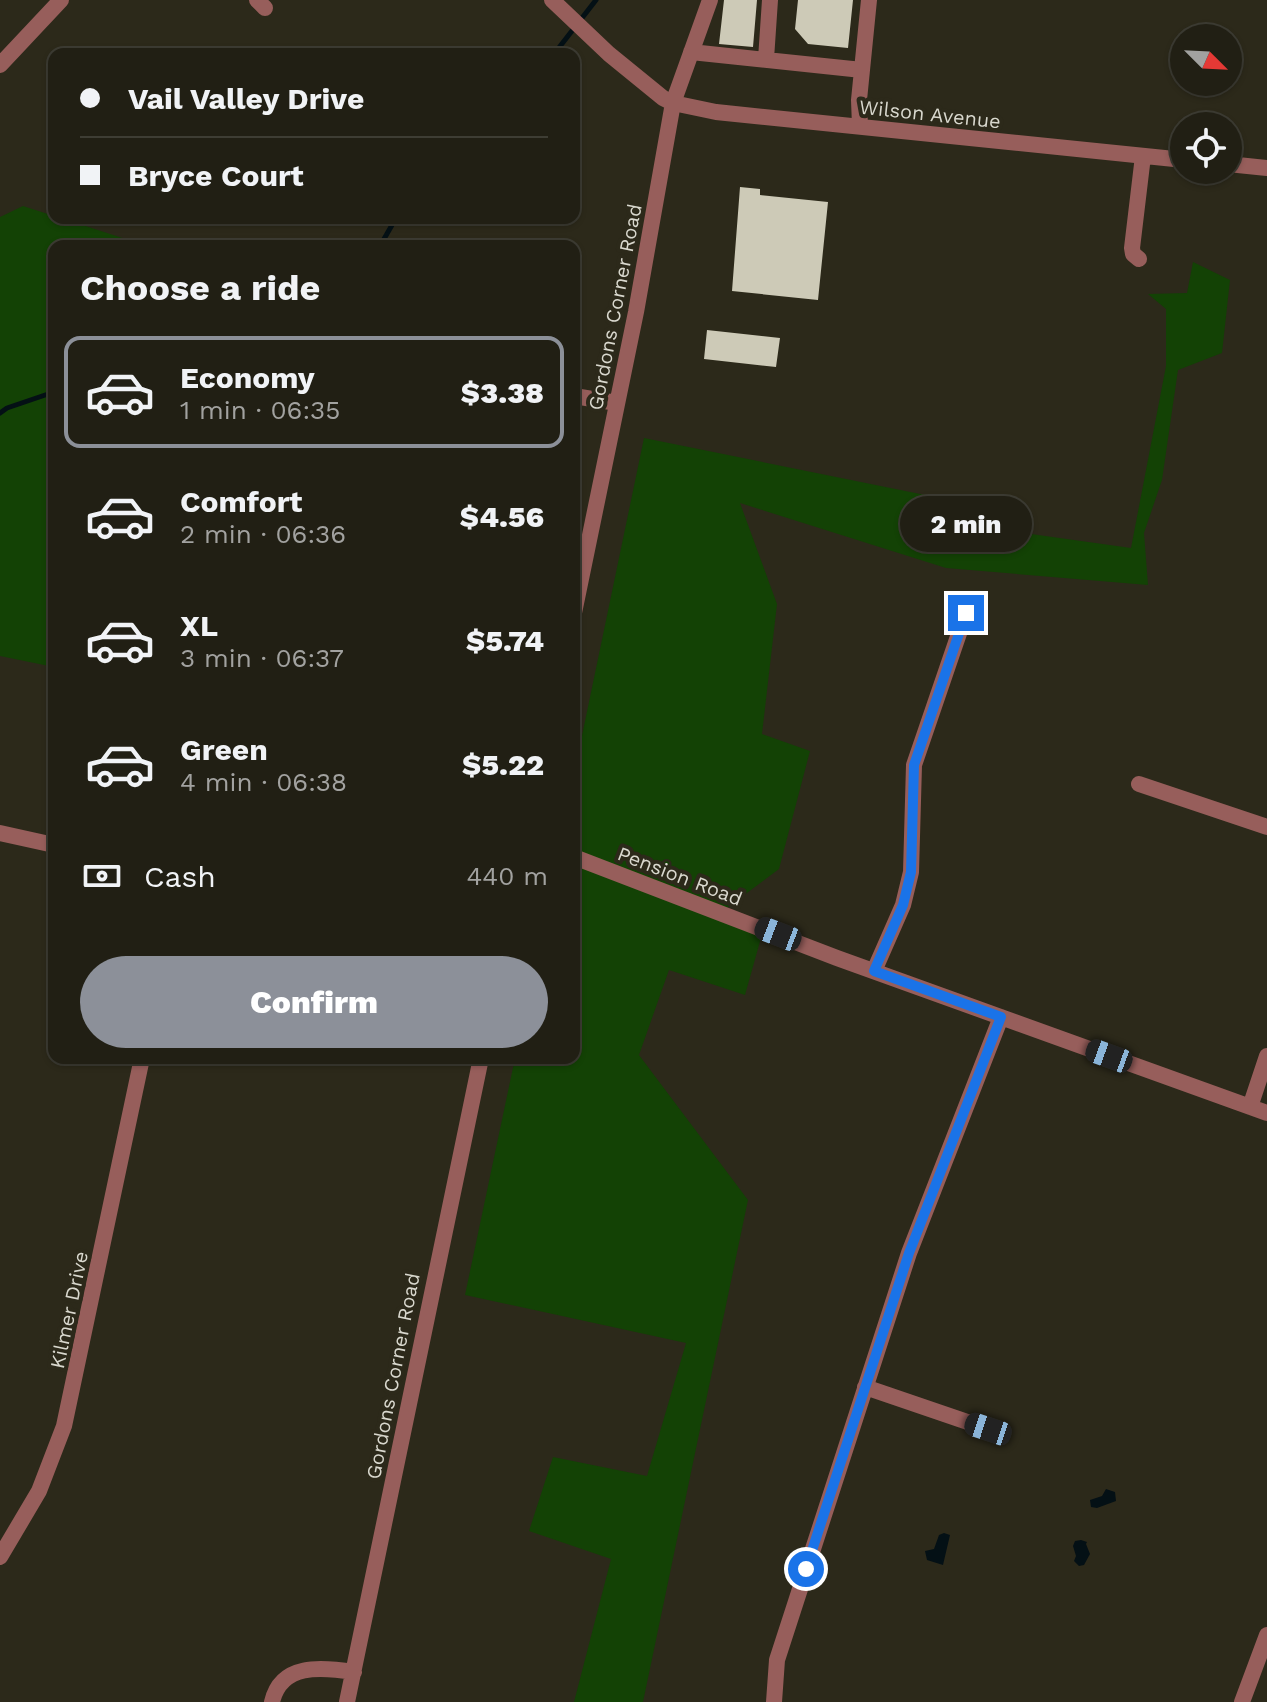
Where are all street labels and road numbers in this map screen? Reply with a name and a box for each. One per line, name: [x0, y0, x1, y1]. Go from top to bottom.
street label: Wilson Avenue: [858, 95, 1002, 133]
street label: Gordons Corner Road: [583, 202, 647, 412]
street label: Pension Road: [614, 841, 746, 911]
street label: Kilmer Drive: [45, 1249, 93, 1371]
street label: Gordons Corner Road: [361, 1271, 425, 1481]

